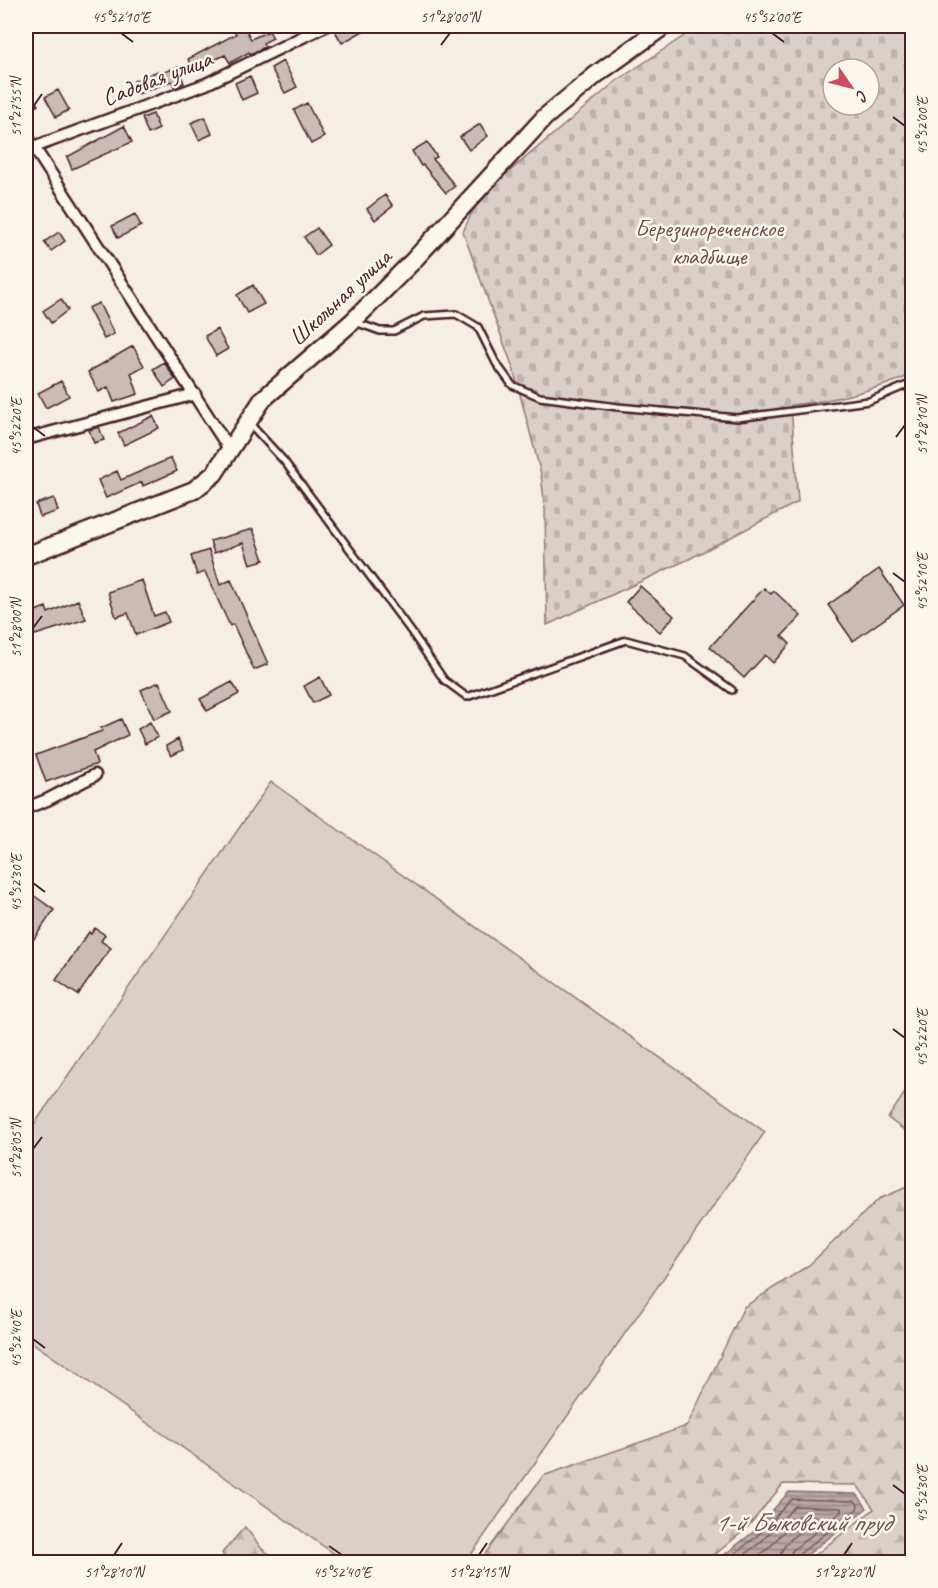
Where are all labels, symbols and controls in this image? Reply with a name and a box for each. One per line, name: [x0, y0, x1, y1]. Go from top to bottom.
text: 45°52'10"E: [92, 8, 152, 27]
text: 51°28'00"N: [420, 8, 483, 27]
text: 45°52'00"E: [743, 8, 803, 27]
street label: Садовая улица: [98, 43, 218, 113]
north arrow: [821, 57, 881, 117]
text: 51°27'55"N: [7, 74, 26, 137]
text: С: [851, 86, 873, 106]
text: 45°52'00"E: [913, 95, 932, 155]
park label: Березинореченское кладбище: [635, 213, 785, 271]
street label: Школьная улица: [282, 240, 399, 352]
text: 51°28'10"N: [913, 392, 932, 455]
text: 45°52'20"E: [7, 396, 26, 456]
text: 45°52'10"E: [913, 551, 932, 611]
text: 51°28'00"N: [7, 595, 26, 658]
text: 45°52'30"E: [7, 852, 26, 912]
text: 45°52'20"E: [913, 1007, 932, 1067]
text: 51°28'05"N: [7, 1116, 26, 1179]
text: 45°52'40"E: [7, 1308, 26, 1368]
text: 45°52'30"E: [913, 1463, 932, 1523]
water label: 1-й Быковский пруд: [714, 1506, 895, 1539]
text: 51°28'10"N: [84, 1563, 147, 1582]
text: 45°52'40"E: [313, 1563, 373, 1582]
text: 51°28'15"N: [449, 1563, 512, 1582]
text: 51°28'20"N: [814, 1563, 877, 1582]

